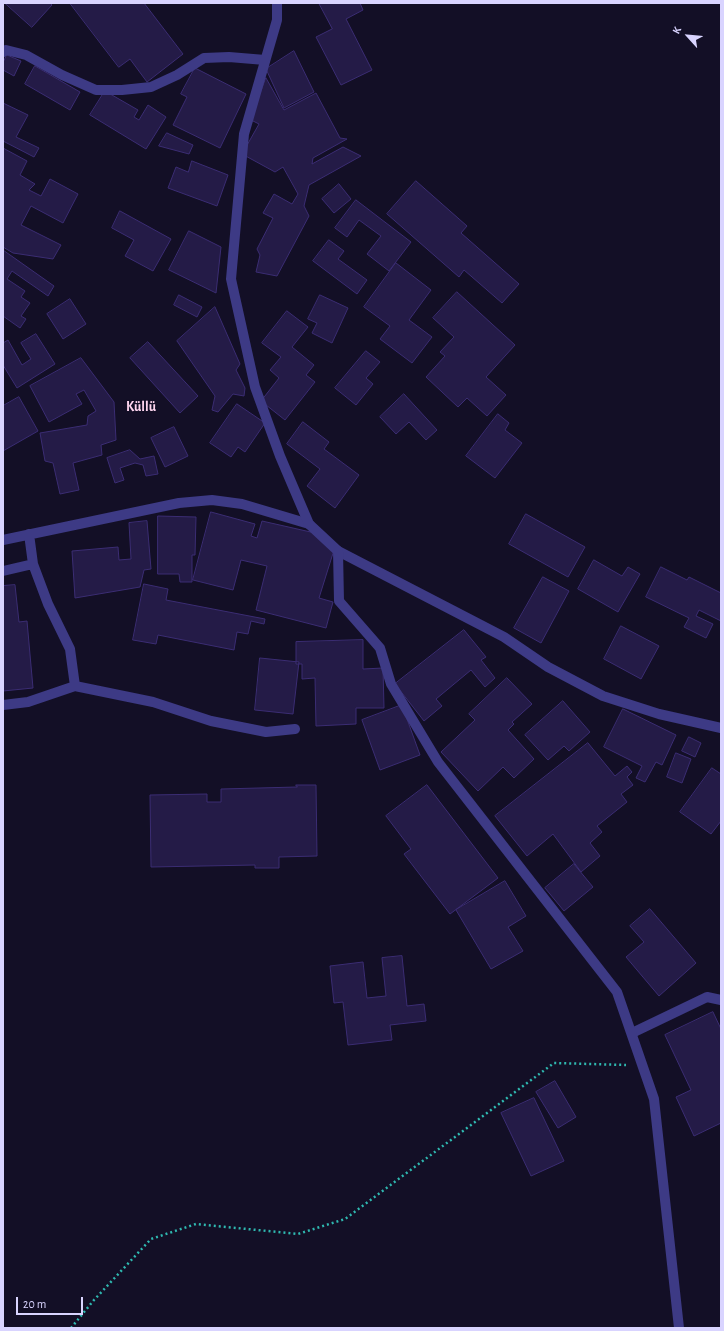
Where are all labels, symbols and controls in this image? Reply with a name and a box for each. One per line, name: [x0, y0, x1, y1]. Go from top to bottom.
north arrow: [668, 16, 708, 56]
text: K: [671, 25, 683, 36]
district label: Küllü: [126, 399, 156, 415]
scale bar: [18, 1289, 85, 1315]
text: 20 m: [23, 1298, 46, 1310]

